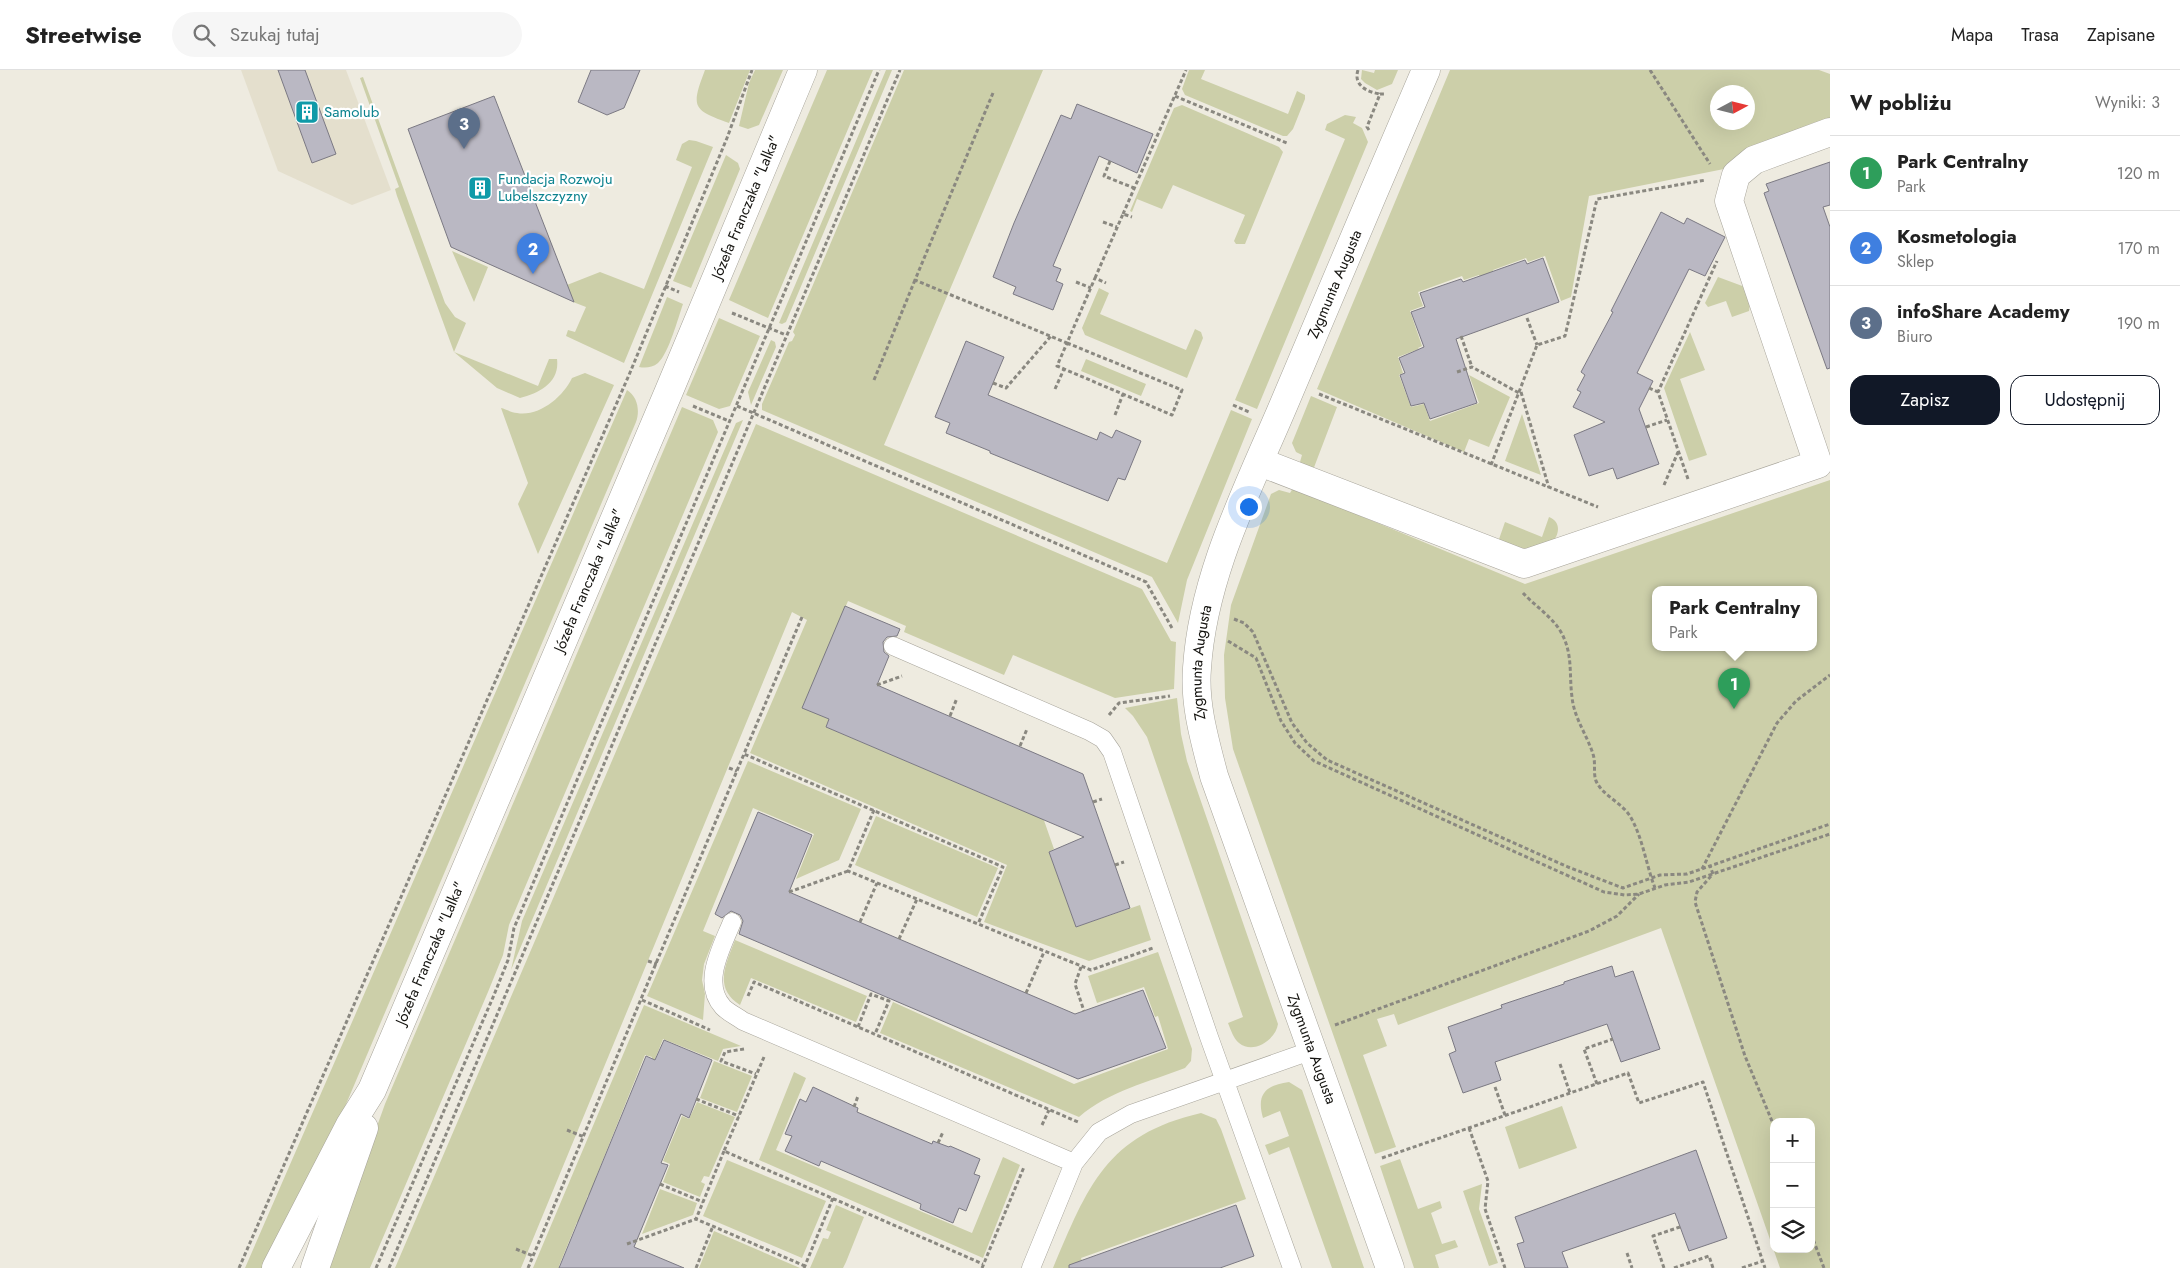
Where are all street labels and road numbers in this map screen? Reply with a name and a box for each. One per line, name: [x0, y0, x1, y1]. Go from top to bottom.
street label: Józefa Franczaka "Lalka": [705, 132, 786, 284]
street label: Zygmunta Augusta: [1302, 226, 1367, 342]
street label: Józefa Franczaka "Lalka": [548, 505, 629, 657]
street label: Zygmunta Augusta: [1185, 603, 1217, 722]
street label: Józefa Franczaka "Lalka": [389, 878, 470, 1030]
street label: Zygmunta Augusta: [1282, 991, 1342, 1107]

